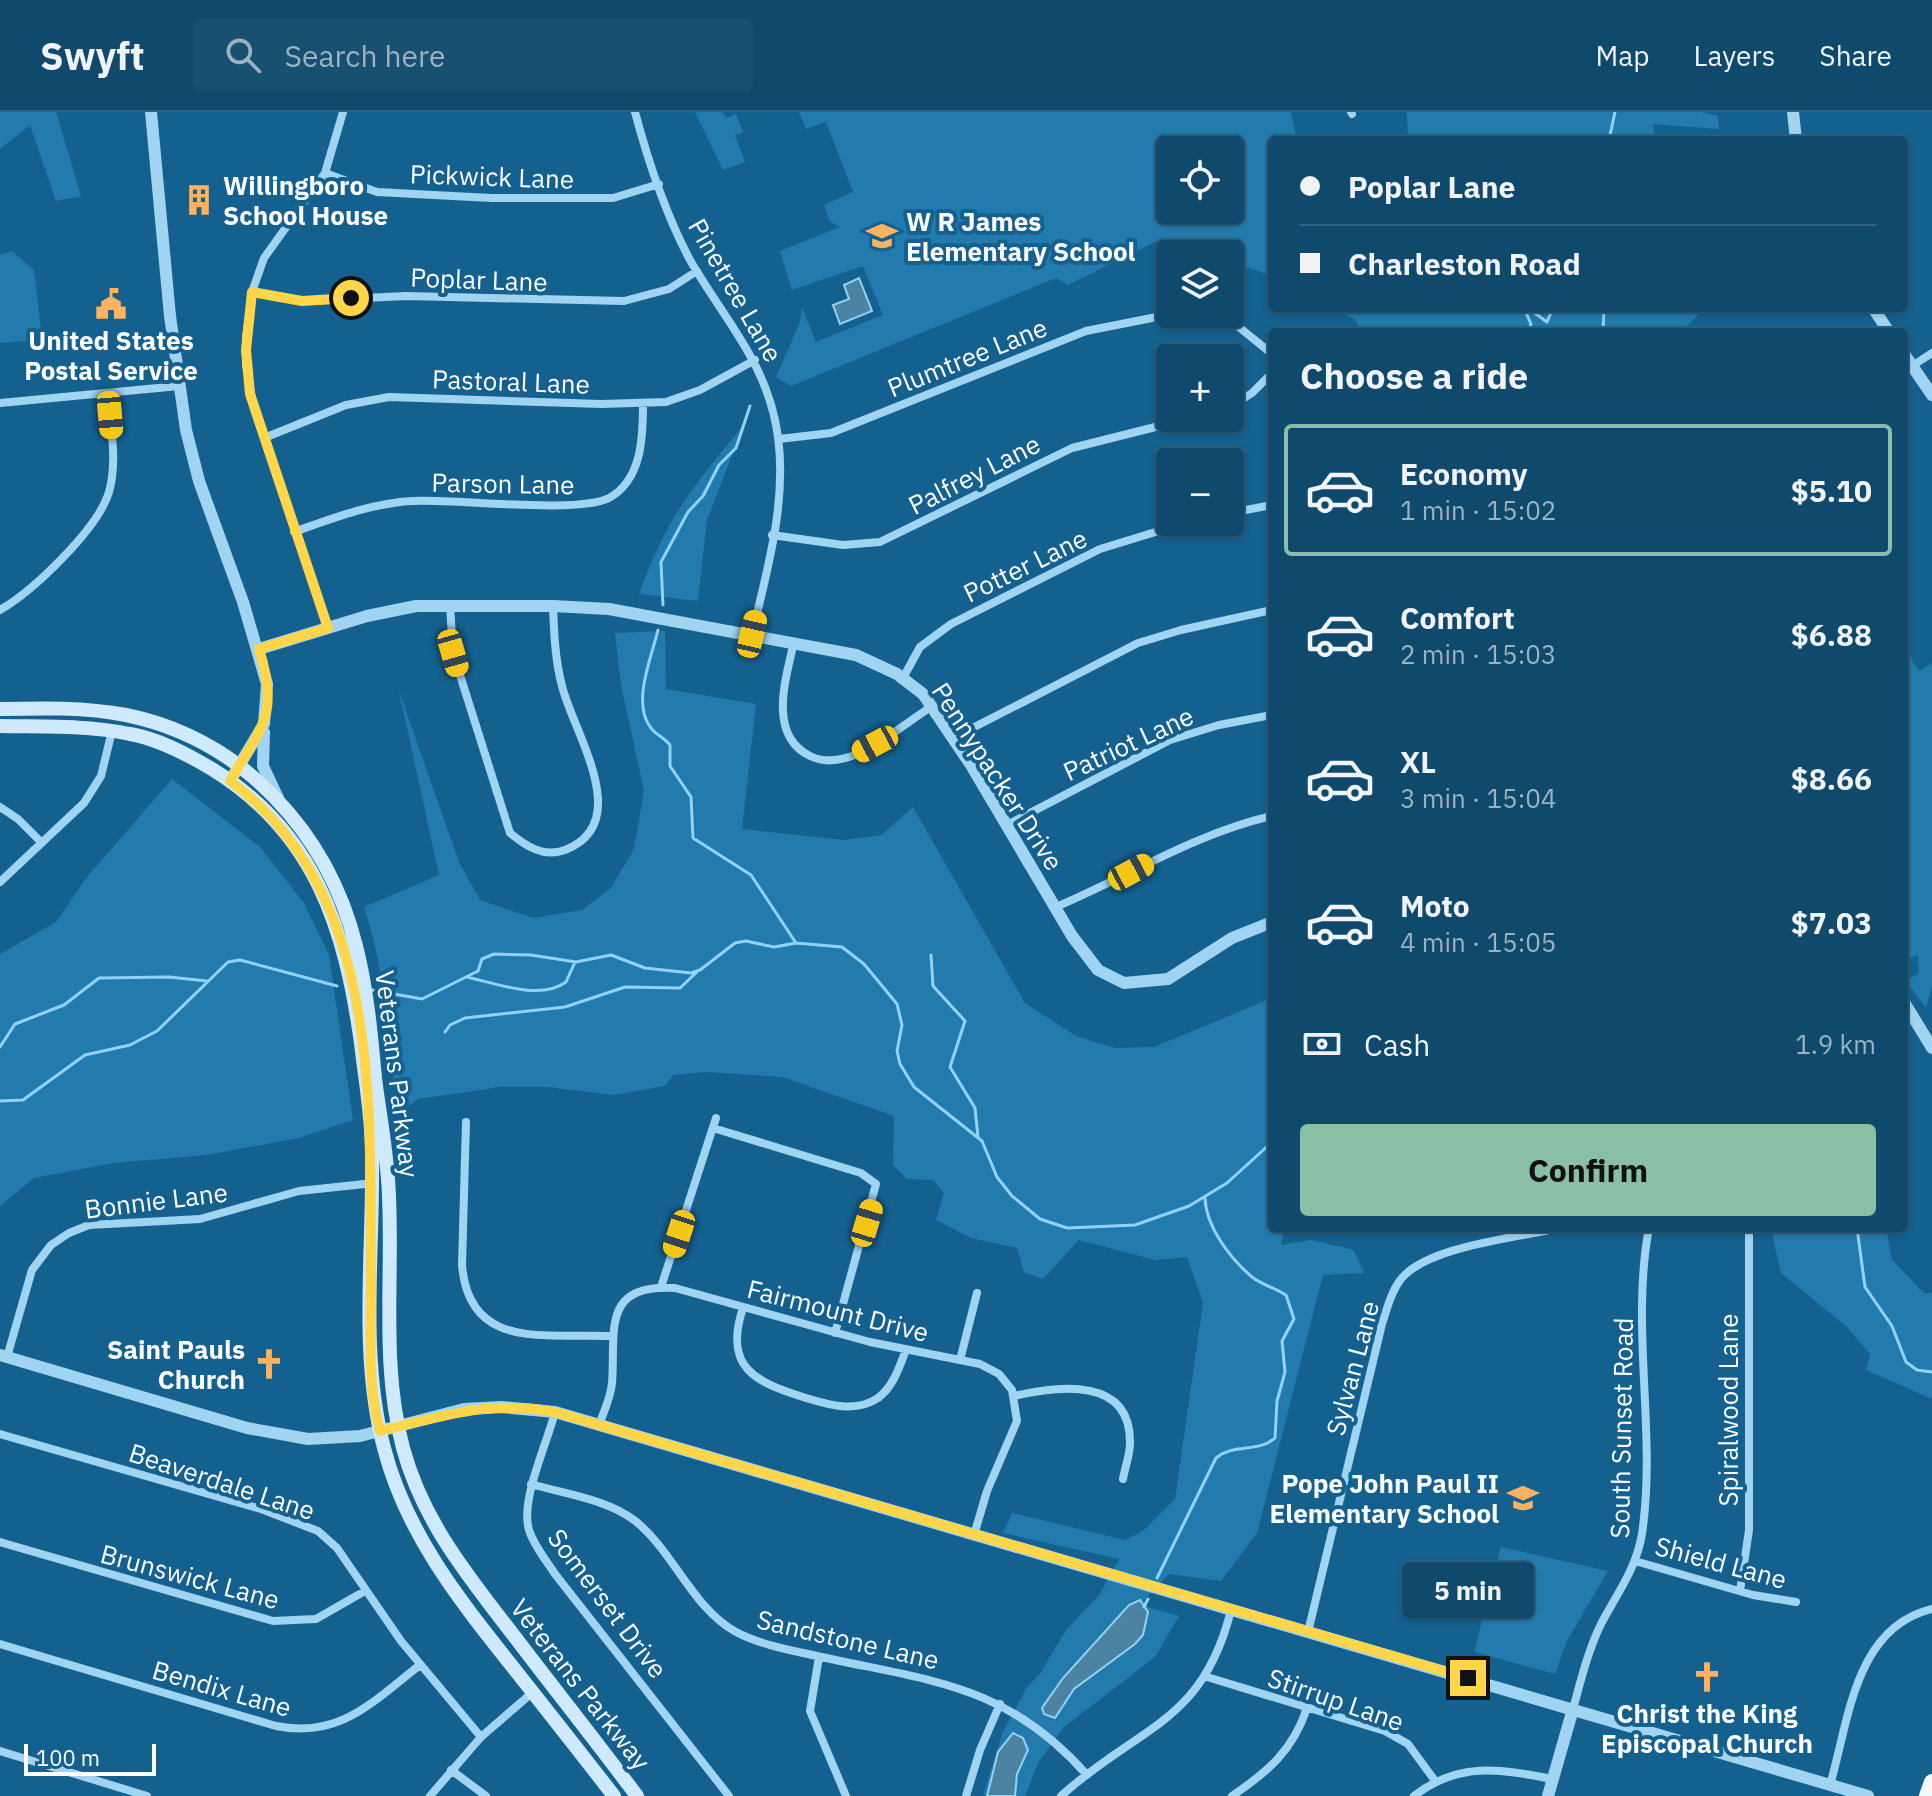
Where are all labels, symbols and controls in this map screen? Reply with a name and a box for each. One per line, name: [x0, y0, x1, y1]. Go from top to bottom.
search box: [193, 19, 753, 91]
text: Swyft: [40, 31, 145, 80]
icon: search: [221, 33, 265, 77]
text: Search here: [285, 36, 445, 75]
text: Map: [1595, 37, 1649, 74]
text: Layers: [1693, 37, 1775, 74]
text: Share: [1819, 37, 1892, 74]
map controls: [1156, 136, 1244, 536]
button: locate: [1156, 136, 1244, 224]
street label: Pickwick Lane: [409, 156, 575, 196]
text: Poplar Lane: [1348, 167, 1515, 206]
place label: Willingboro School House: [223, 168, 388, 232]
building icon: Willingboro School House: [182, 183, 216, 217]
place label: W R James Elementary School: [906, 204, 1136, 268]
street label: Pinetree Lane: [681, 212, 791, 368]
school or university icon: W R James Elementary School: [865, 219, 899, 253]
button: layers: [1156, 240, 1244, 328]
text: Charleston Road: [1348, 244, 1581, 283]
street label: Poplar Lane: [410, 260, 548, 298]
route start: [333, 280, 369, 316]
public building icon: United States Postal Service: [94, 287, 128, 321]
street label: Plumtree Lane: [882, 309, 1052, 405]
place label: United States Postal Service: [24, 323, 198, 387]
button: +: [1156, 344, 1244, 432]
text: Choose a ride: [1300, 352, 1528, 399]
street label: Pastoral Lane: [432, 361, 590, 401]
car: [96, 390, 124, 440]
street label: Palfrey Lane: [902, 426, 1046, 522]
button: −: [1156, 448, 1244, 536]
icon: car: [1304, 454, 1376, 526]
text: Economy: [1400, 454, 1528, 493]
street label: Parson Lane: [431, 465, 575, 501]
text: $5.10: [1791, 471, 1872, 510]
text: 1 min · 15:02: [1400, 493, 1556, 527]
street label: Potter Lane: [958, 520, 1092, 610]
icon: car: [1304, 598, 1376, 670]
text: Comfort: [1400, 598, 1515, 637]
car: [735, 608, 769, 660]
text: $6.88: [1791, 615, 1872, 654]
car: [435, 627, 471, 679]
text: 2 min · 15:03: [1400, 637, 1556, 671]
street label: Pennypacker Drive: [925, 676, 1071, 876]
street label: Patriot Lane: [1057, 698, 1199, 788]
car: [848, 722, 902, 766]
icon: car: [1304, 742, 1376, 814]
text: XL: [1400, 742, 1436, 781]
text: $8.66: [1791, 759, 1872, 798]
text: 3 min · 15:04: [1400, 781, 1556, 815]
car: [1104, 850, 1158, 894]
icon: car: [1304, 886, 1376, 958]
text: Moto: [1400, 886, 1470, 925]
text: $7.03: [1791, 903, 1872, 942]
text: 4 min · 15:05: [1400, 925, 1556, 959]
street label: Veterans Parkway: [368, 968, 428, 1180]
icon: cash: [1300, 1022, 1344, 1066]
text: Cash: [1364, 1025, 1430, 1064]
text: 1.9 km: [1795, 1027, 1876, 1061]
button: Confirm: [1300, 1124, 1876, 1216]
street label: Bonnie Lane: [83, 1174, 229, 1226]
car: [849, 1197, 885, 1249]
car: [660, 1207, 698, 1261]
street label: Fairmount Drive: [744, 1271, 932, 1349]
street label: Sylvan Lane: [1318, 1297, 1386, 1439]
street label: Spiralwood Lane: [1711, 1313, 1745, 1507]
street label: South Sunset Road: [1602, 1317, 1640, 1539]
place label: Saint Pauls Church: [107, 1332, 245, 1396]
church icon: Saint Pauls Church: [252, 1347, 286, 1381]
street label: Beaverdale Lane: [125, 1435, 319, 1527]
place label: Pope John Paul II Elementary School: [1270, 1466, 1499, 1530]
school or university icon: Pope John Paul II Elementary School: [1506, 1481, 1540, 1515]
street label: Somerset Drive: [541, 1521, 675, 1685]
street label: Shield Lane: [1651, 1528, 1791, 1596]
street label: Brunswick Lane: [97, 1536, 283, 1616]
callout: 5 min: [1402, 1562, 1534, 1618]
text: 5 min: [1434, 1573, 1502, 1607]
street label: Veterans Parkway: [503, 1591, 659, 1777]
street label: Sandstone Lane: [754, 1602, 942, 1676]
street label: Bendix Lane: [149, 1652, 295, 1724]
street label: Stirrup Lane: [1263, 1660, 1409, 1738]
route end: [1450, 1660, 1486, 1696]
church icon: Christ the King Episcopal Church: [1690, 1660, 1724, 1694]
place label: Christ the King Episcopal Church: [1601, 1696, 1813, 1760]
scale bar: [24, 1740, 156, 1776]
text: 100 m: [36, 1743, 100, 1772]

